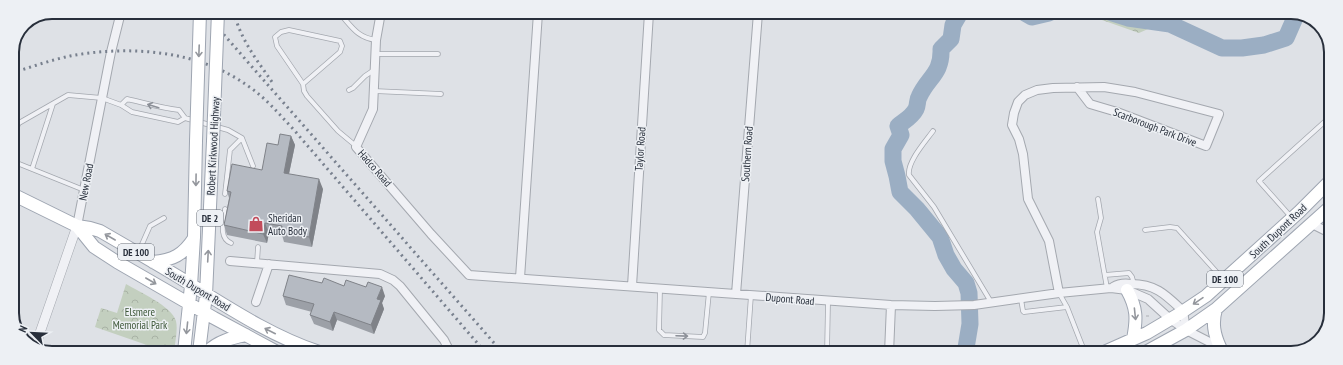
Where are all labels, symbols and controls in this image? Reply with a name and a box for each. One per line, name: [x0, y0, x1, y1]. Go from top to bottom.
one-way arrow: [195, 44, 203, 57]
street label: Robert Kirkwood Highway: [203, 96, 223, 196]
one-way arrow: [147, 102, 160, 109]
street label: Scarborough Park Drive: [1111, 105, 1199, 150]
street label: Taylor Road: [631, 126, 649, 171]
street label: Southern Road: [738, 126, 756, 182]
street label: Hadco Road: [355, 147, 395, 190]
street label: New Road: [76, 162, 97, 202]
one-way arrow: [192, 173, 199, 186]
street label: South Dupont Road: [1246, 201, 1310, 261]
road number: DE 2: [197, 210, 223, 226]
place label: Sheridan Auto Body: [268, 211, 308, 238]
shop icon: Sheridan Auto Body: [247, 215, 265, 233]
one-way arrow: [104, 232, 116, 240]
road number: DE 100: [118, 244, 154, 260]
one-way arrow: [204, 250, 212, 263]
street label: South Dupont Road: [163, 264, 233, 314]
road number: DE 100: [1207, 271, 1243, 287]
one-way arrow: [145, 278, 157, 286]
street label: Dupont Road: [765, 290, 815, 308]
one-way arrow: [1193, 297, 1204, 305]
park label: Elsmere Memorial Park: [113, 305, 168, 332]
one-way arrow: [1132, 307, 1139, 320]
north arrow: [12, 313, 52, 353]
one-way arrow: [183, 321, 190, 334]
text: N: [15, 323, 30, 334]
one-way arrow: [265, 327, 277, 334]
one-way arrow: [675, 332, 688, 340]

